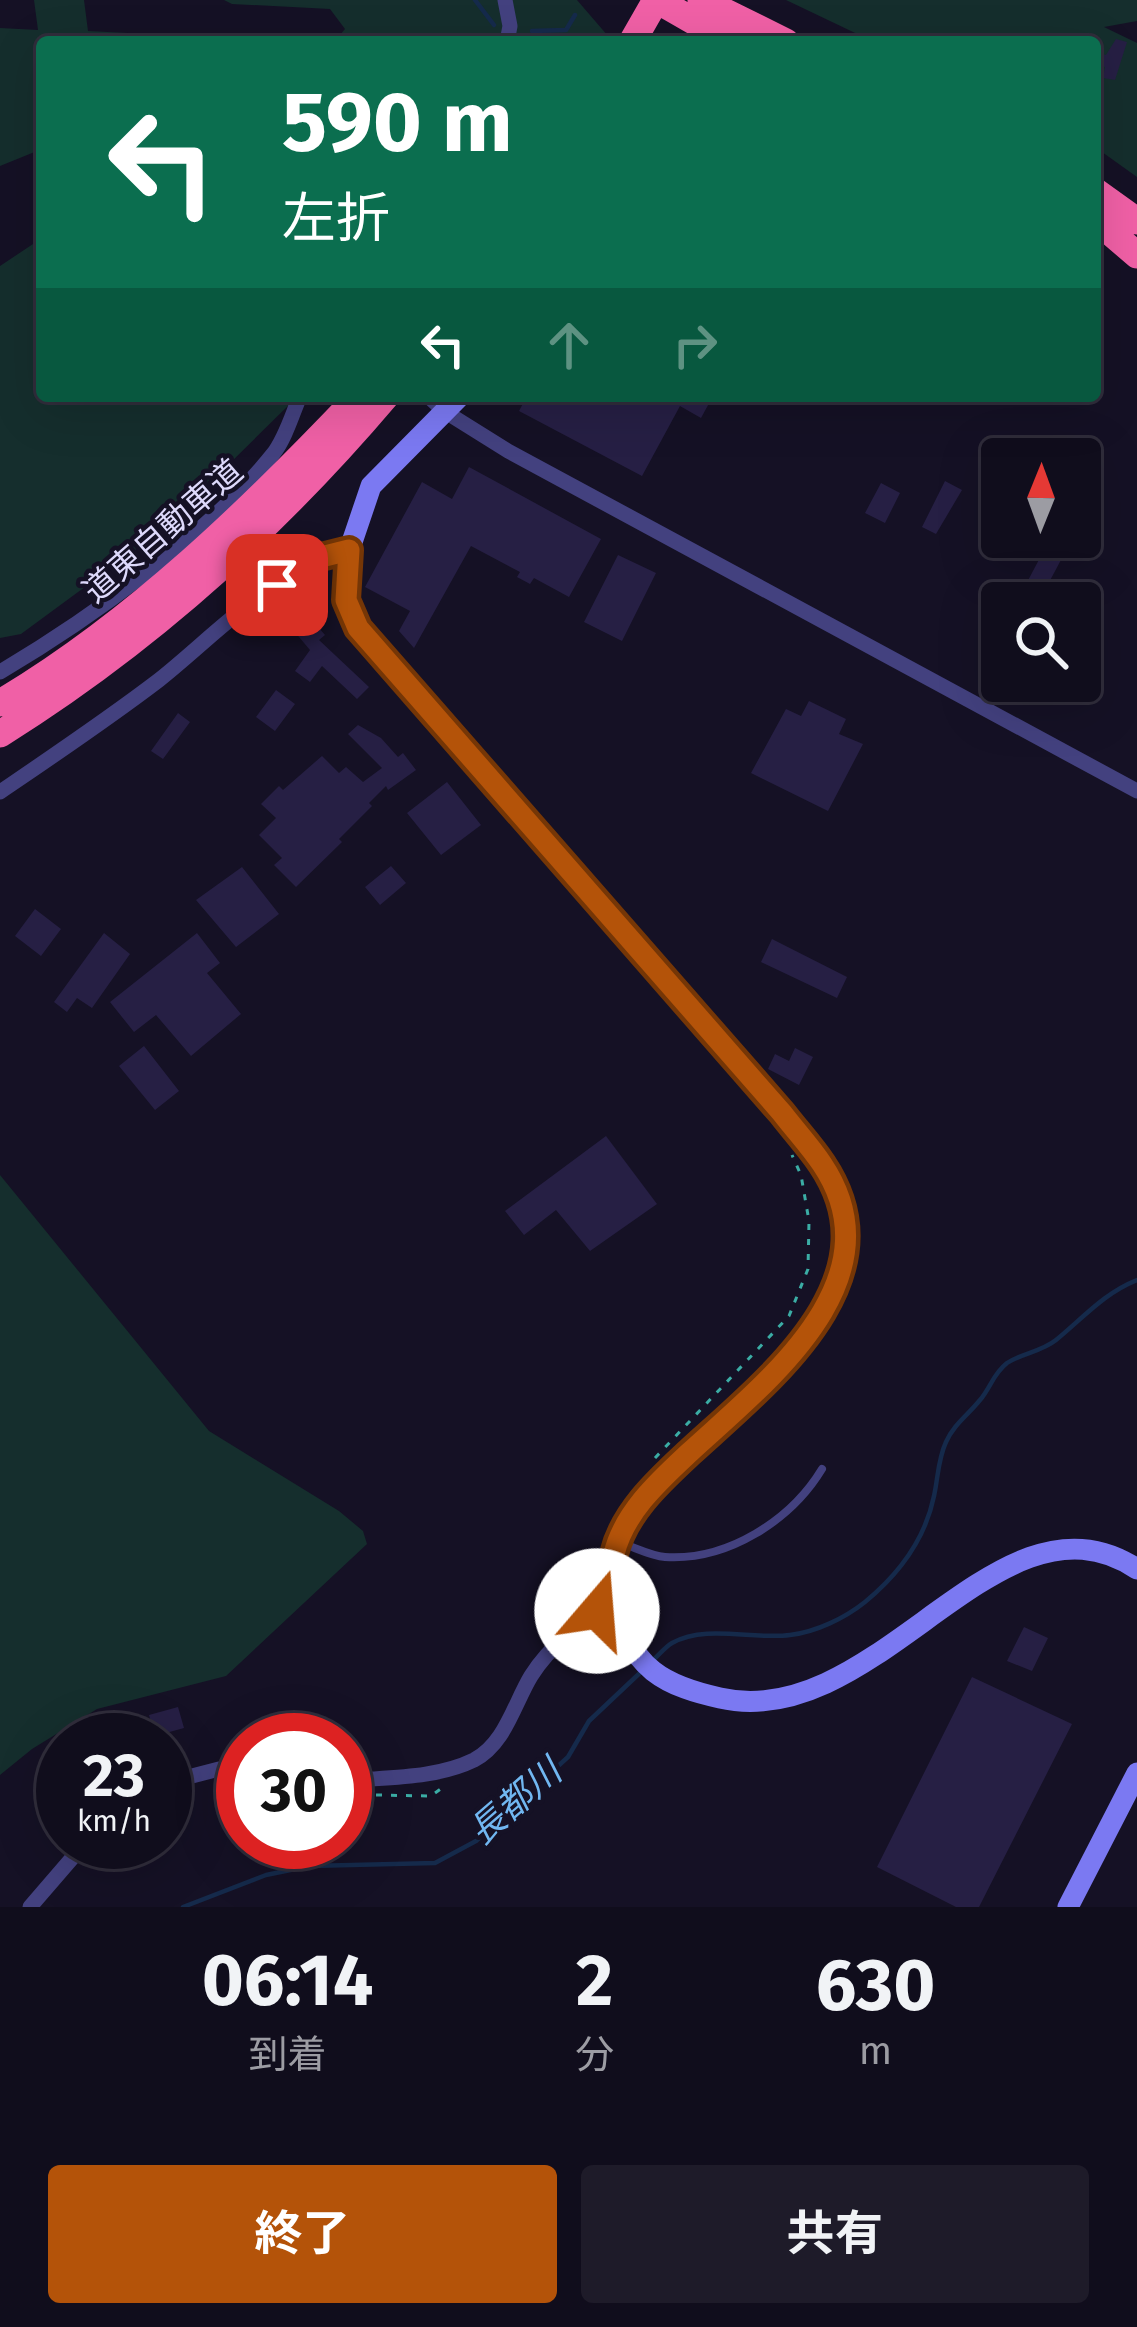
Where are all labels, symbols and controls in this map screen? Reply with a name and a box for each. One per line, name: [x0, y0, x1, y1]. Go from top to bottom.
text: 590 m: [282, 72, 513, 173]
icon: left: [84, 84, 240, 240]
text: 左折: [282, 187, 390, 251]
icon: left: [410, 312, 476, 378]
icon: ahead: [536, 312, 602, 378]
icon: right: [662, 312, 728, 378]
north arrow: [981, 438, 1101, 558]
map controls: [981, 438, 1101, 702]
street label: 道東自動車道: [75, 451, 251, 611]
pin: [226, 534, 328, 636]
icon: arrive: [244, 552, 310, 618]
button: search: [981, 582, 1101, 702]
position arrow: [534, 1548, 660, 1674]
speed limit sign: 30: [216, 1713, 372, 1869]
text: 23: [83, 1740, 145, 1812]
water label: 長都川: [460, 1747, 573, 1854]
text: km/h: [77, 1803, 151, 1839]
text: 06:14: [202, 1938, 373, 2024]
text: 2: [576, 1938, 613, 2024]
text: 630: [816, 1943, 935, 2029]
text: m: [859, 2028, 892, 2074]
text: 到着: [249, 2032, 327, 2078]
text: 分: [575, 2032, 614, 2078]
button: 終了: [48, 2165, 557, 2303]
button: 共有: [581, 2165, 1089, 2303]

